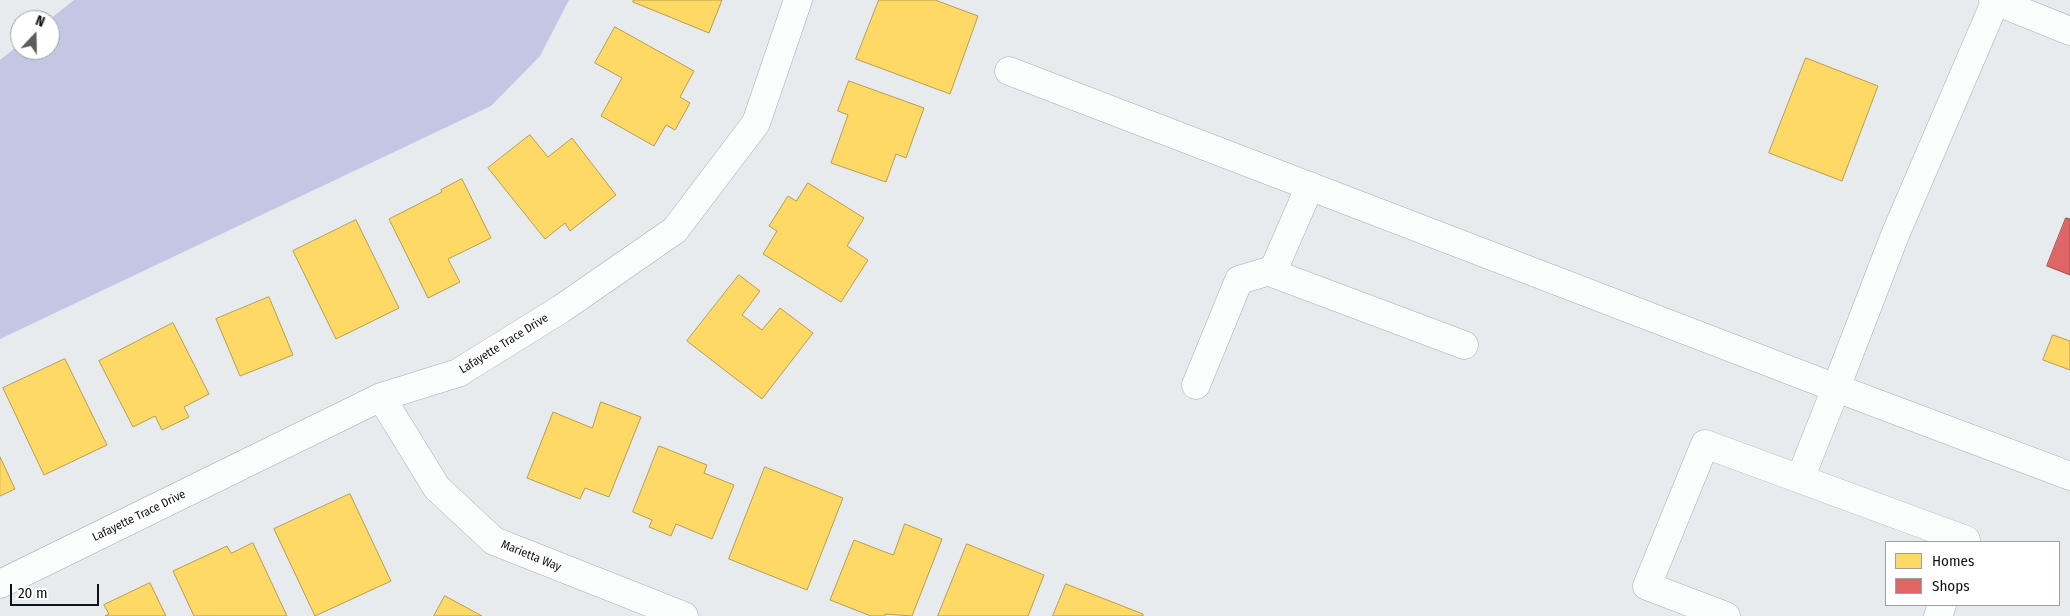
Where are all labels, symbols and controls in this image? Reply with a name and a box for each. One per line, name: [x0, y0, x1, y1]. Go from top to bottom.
north arrow: [10, 10, 60, 60]
text: N: [33, 12, 47, 31]
street label: Lafayette Trace Drive: [457, 311, 551, 377]
street label: Lafayette Trace Drive: [90, 487, 188, 545]
street label: Marietta Way: [499, 537, 563, 575]
legend: [1885, 541, 2060, 606]
text: Homes: [1932, 552, 1974, 570]
scale bar: [12, 574, 101, 606]
text: Shops: [1932, 577, 1970, 595]
text: 20 m: [18, 584, 48, 602]

